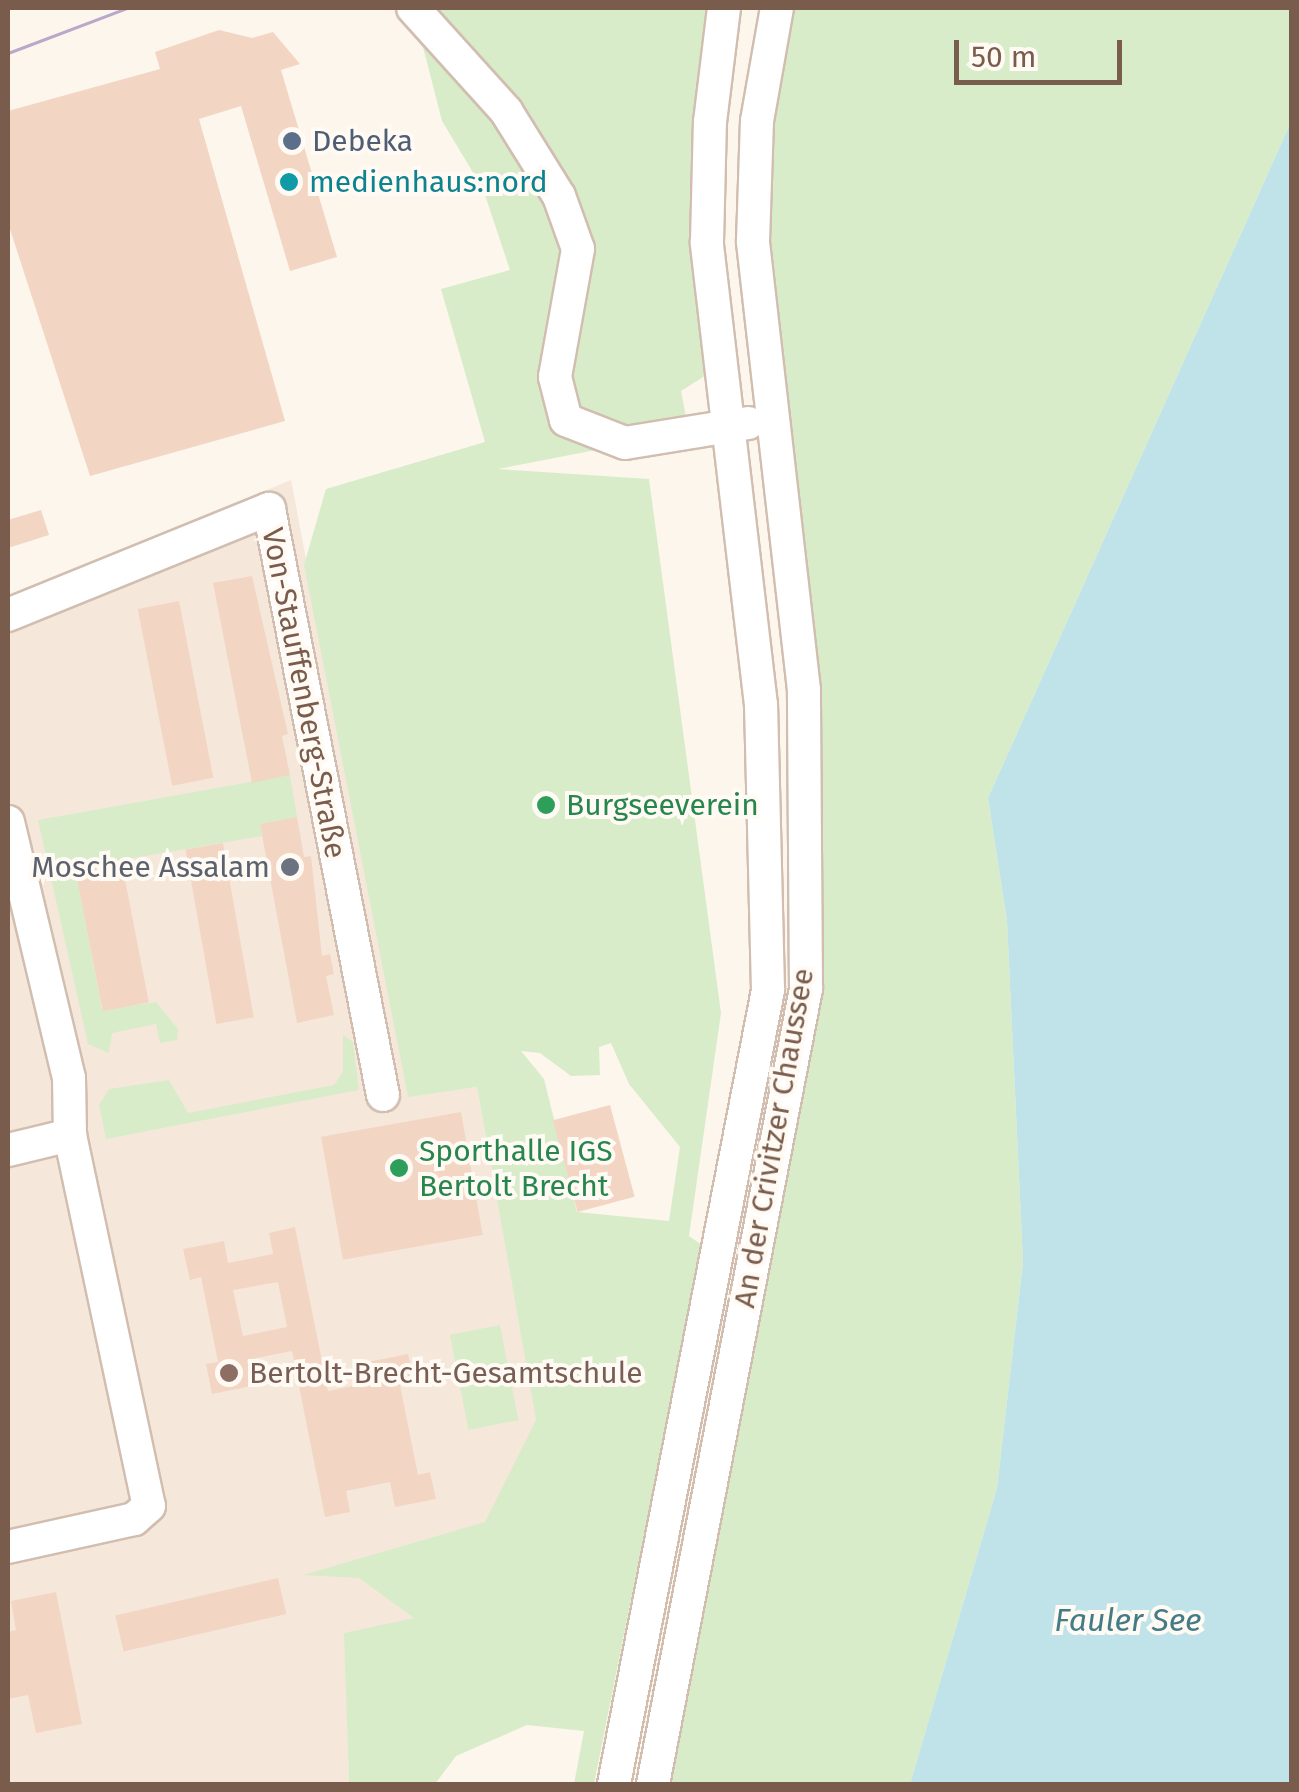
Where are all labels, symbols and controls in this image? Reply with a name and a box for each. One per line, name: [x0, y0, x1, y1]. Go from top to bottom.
scale bar: [959, 20, 1126, 82]
text: 50 m: [971, 39, 1036, 75]
place label: Debeka: [312, 123, 413, 159]
marker: Debeka: [281, 130, 303, 152]
place label: medienhaus:nord: [309, 164, 548, 200]
marker: medienhaus:nord: [278, 171, 300, 193]
street label: Von-Stauffenberg-Straße: [254, 525, 354, 861]
place label: Burgseeverein: [566, 787, 759, 823]
marker: Burgseeverein: [535, 794, 557, 816]
place label: Moschee Assalam: [31, 849, 270, 885]
marker: Moschee Assalam: [279, 856, 301, 878]
street label: An der Crivitzer Chaussee: [726, 965, 822, 1311]
place label: Sporthalle IGS Bertolt Brecht: [419, 1133, 613, 1204]
marker: Sporthalle IGS Bertolt Brecht: [388, 1157, 410, 1179]
place label: Bertolt-Brecht-Gesamtschule: [249, 1355, 643, 1391]
marker: Bertolt-Brecht-Gesamtschule: [218, 1362, 240, 1384]
water label: Fauler See: [1054, 1601, 1202, 1639]

